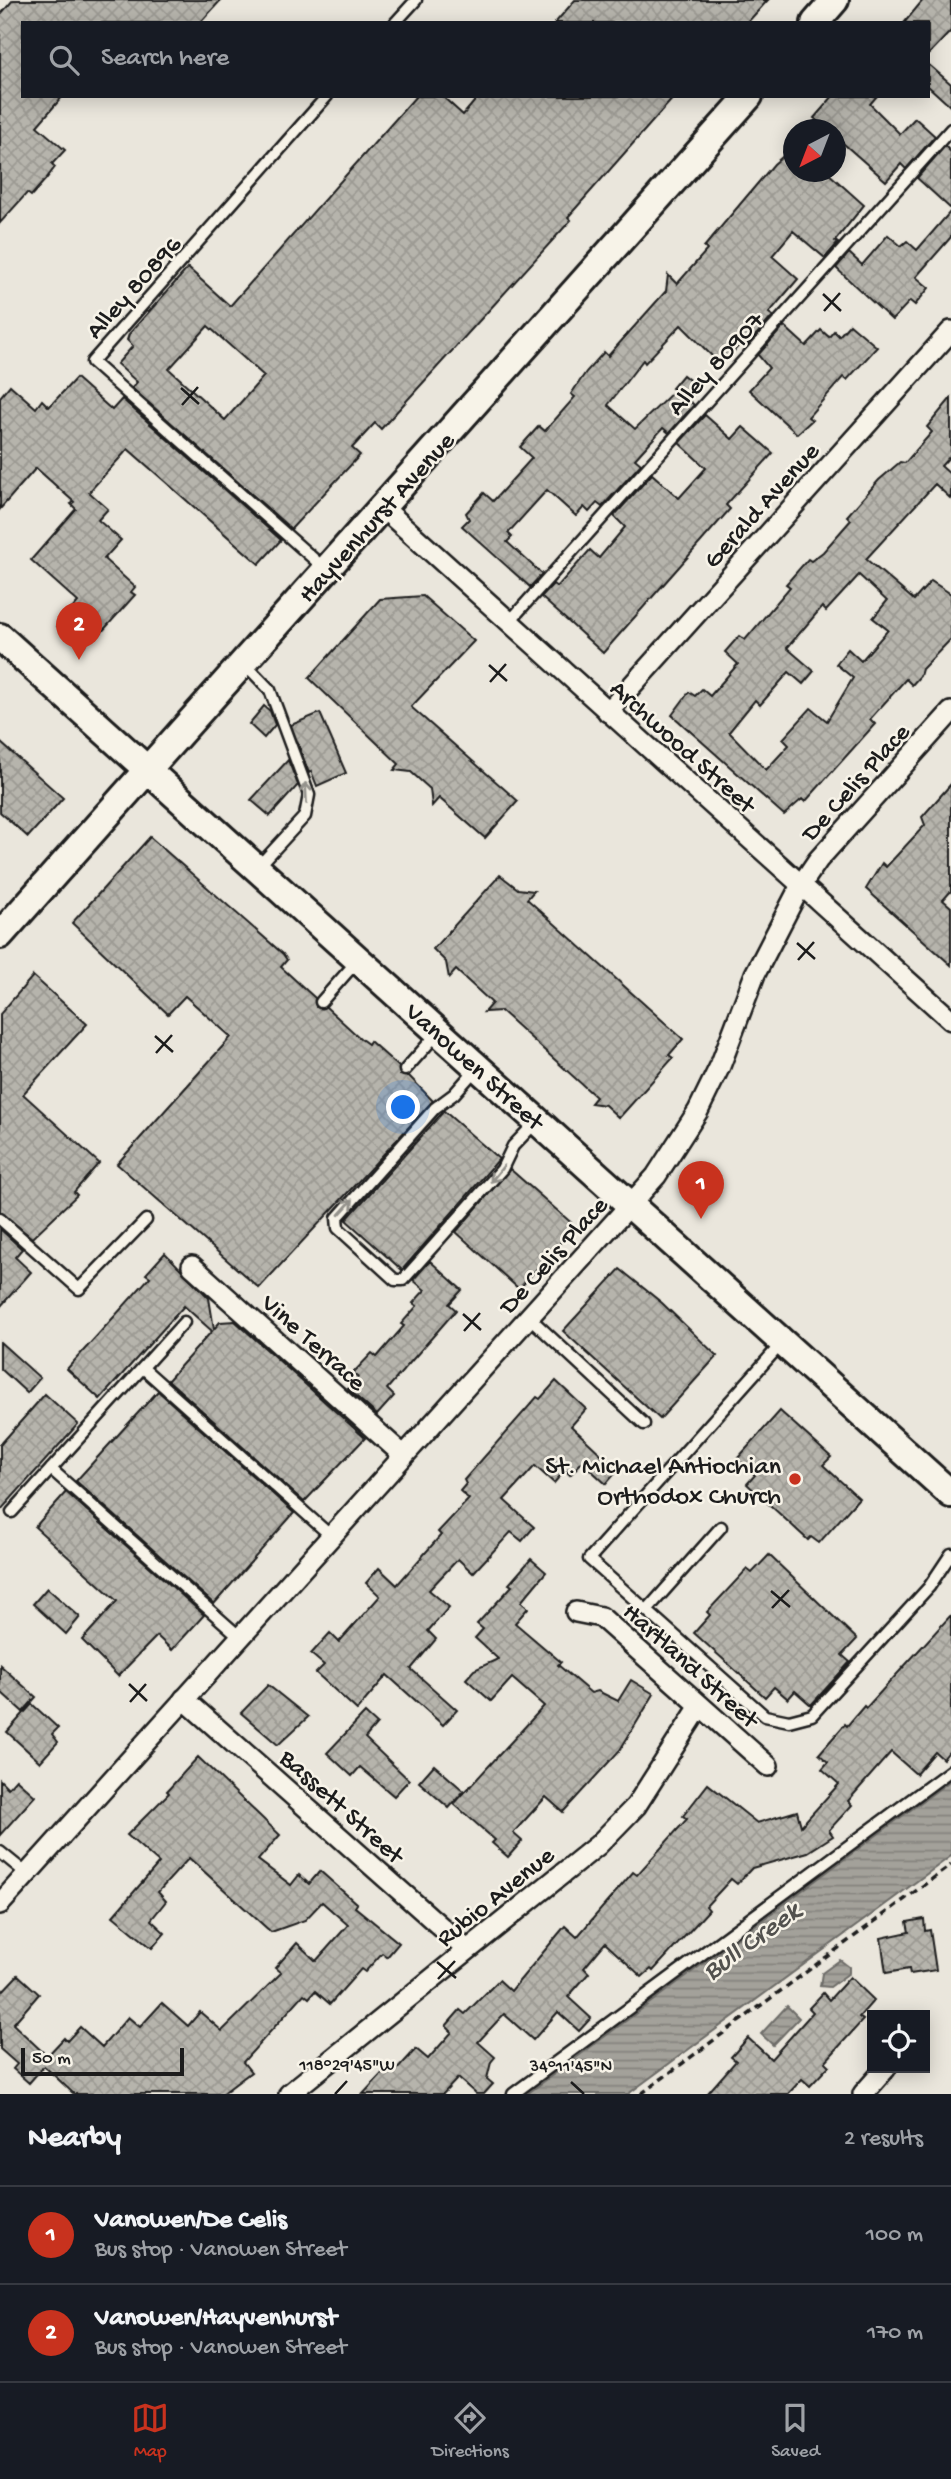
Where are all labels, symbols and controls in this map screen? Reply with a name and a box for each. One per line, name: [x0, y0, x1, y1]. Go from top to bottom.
search box: [21, 21, 930, 98]
icon: search: [45, 41, 83, 79]
text: Search here: [101, 44, 229, 75]
north arrow: [783, 119, 846, 182]
street label: Alley 80896: [81, 230, 190, 347]
street label: Alley 80907: [663, 305, 773, 423]
street label: Hayvenhurst Avenue: [293, 427, 464, 611]
street label: Gerald Avenue: [699, 437, 828, 576]
pin: 2: [56, 602, 102, 660]
street label: Archwood Street: [602, 675, 762, 823]
street label: De Celis Place: [795, 718, 919, 851]
one-way arrow: [300, 782, 313, 805]
street label: Vanowen Street: [396, 997, 551, 1140]
your location: [386, 1090, 420, 1124]
pin: 1: [678, 1161, 724, 1219]
one-way arrow: [489, 1165, 504, 1183]
street label: De Celis Place: [493, 1191, 617, 1324]
one-way arrow: [338, 1199, 354, 1217]
street label: Vine Terrace: [252, 1288, 371, 1400]
place label: St. Michael Antiochian Orthodox Church: [545, 1453, 782, 1514]
marker: St. Michael Antiochian Orthodox Church: [787, 1471, 803, 1487]
street label: Hartland Street: [615, 1598, 765, 1738]
street label: Bassett Street: [271, 1744, 410, 1874]
street label: Rubio Avenue: [431, 1841, 563, 1956]
water label: Bull Creek: [697, 1895, 810, 1989]
map controls: [867, 2010, 930, 2073]
button: locate: [867, 2010, 930, 2073]
scale bar: [21, 2045, 184, 2077]
text: 50 m: [32, 2048, 71, 2071]
text: 118°29'45"W: [298, 2056, 395, 2077]
text: 34°11'45"N: [529, 2057, 612, 2078]
text: Nearby: [28, 2122, 121, 2157]
text: 2 results: [844, 2126, 923, 2153]
text: Vanowen/De Celis: [95, 2206, 287, 2237]
text: 1: [46, 2222, 56, 2249]
text: 100 m: [866, 2222, 923, 2249]
text: Bus stop · Vanowen Street: [95, 2237, 347, 2264]
text: Vanowen/Hayvenhurst: [95, 2304, 337, 2335]
text: 2: [45, 2320, 57, 2347]
text: 170 m: [867, 2320, 923, 2347]
text: Bus stop · Vanowen Street: [95, 2335, 347, 2362]
tab: Map: [131, 2399, 169, 2464]
tab: Directions: [432, 2399, 509, 2464]
tab: Saved: [771, 2399, 820, 2464]

